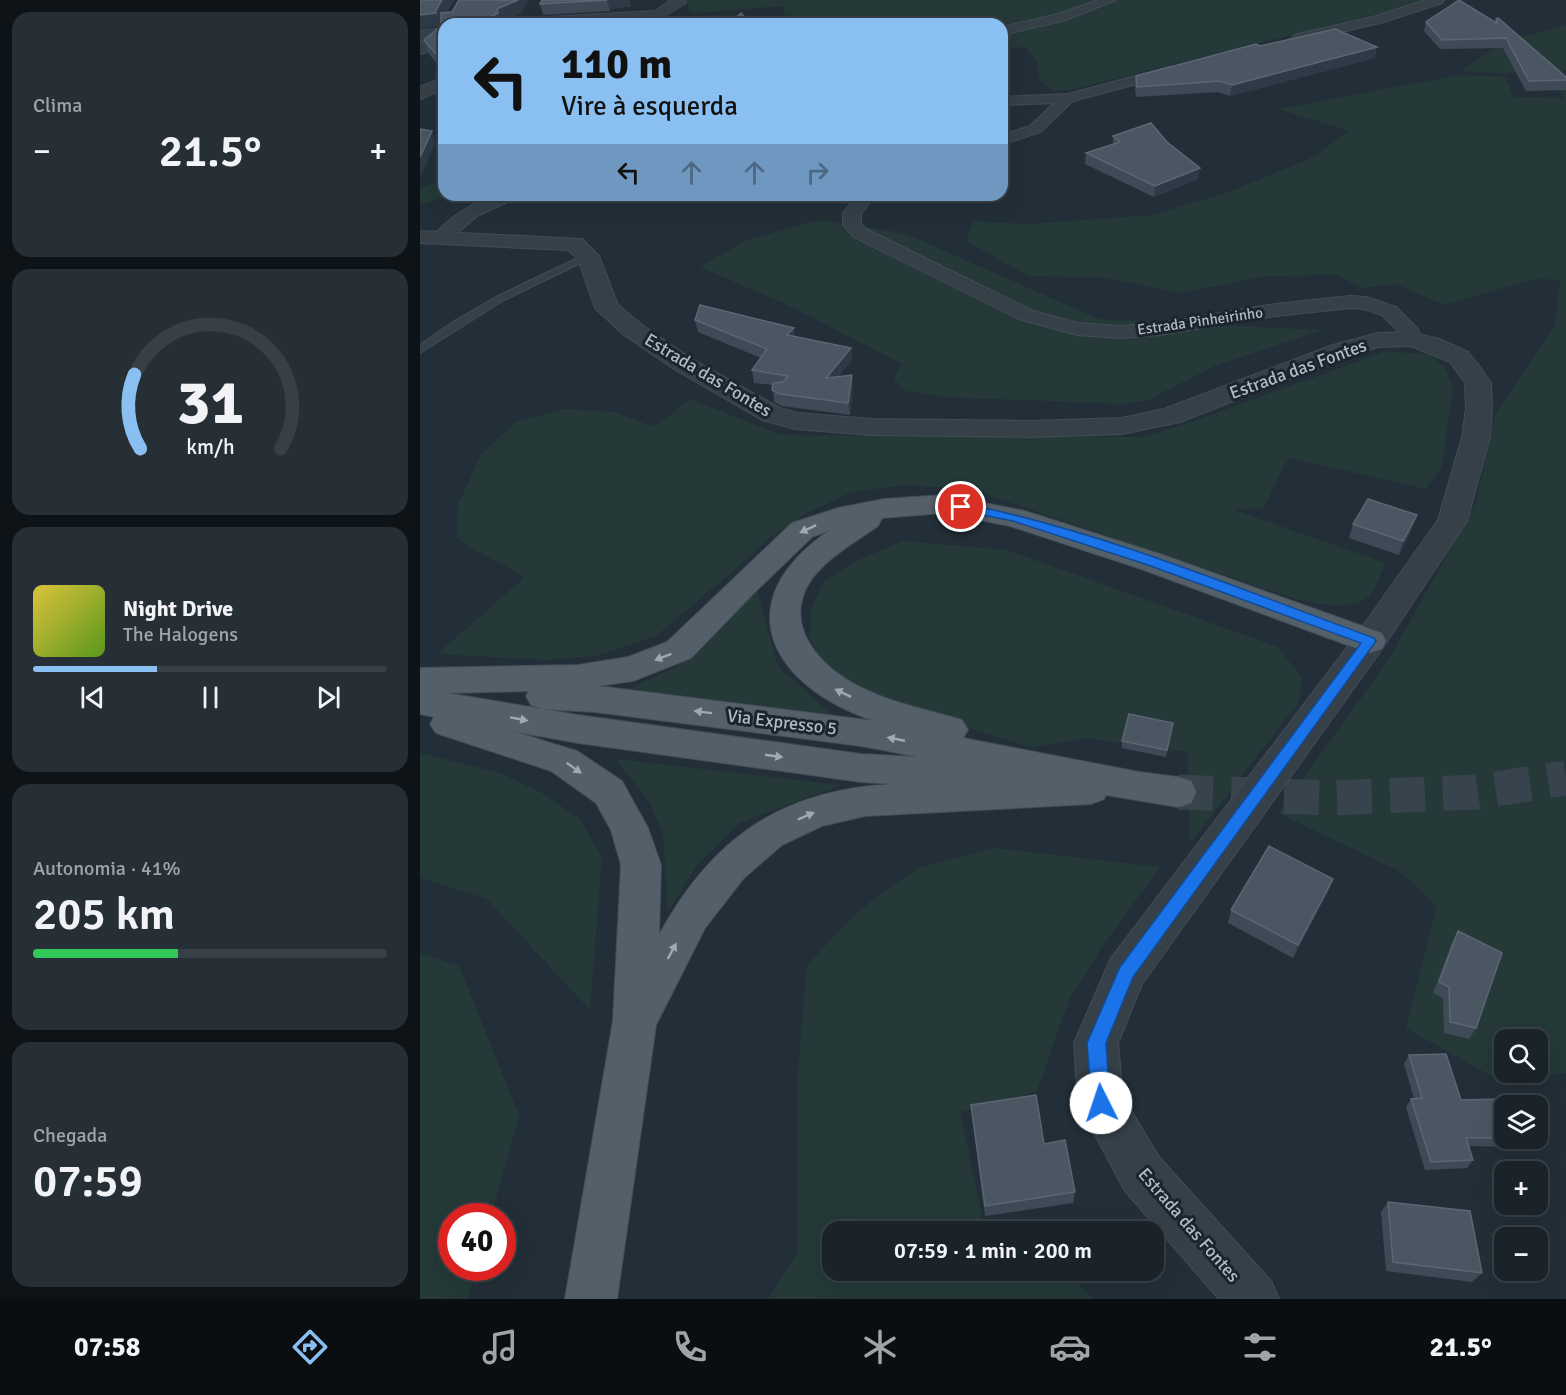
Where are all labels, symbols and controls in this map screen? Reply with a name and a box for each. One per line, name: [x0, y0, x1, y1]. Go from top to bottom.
text: 110 m: [561, 39, 672, 90]
icon: left: [462, 42, 540, 120]
text: Vire à esquerda: [561, 90, 738, 123]
text: Clima: [33, 93, 82, 118]
text: 21.5°: [159, 124, 261, 179]
text: −: [33, 131, 51, 172]
text: +: [369, 131, 387, 172]
icon: left: [612, 156, 645, 189]
icon: ahead: [675, 156, 708, 189]
icon: ahead: [738, 156, 771, 189]
icon: right: [801, 156, 834, 189]
street label: Estrada Pinheirinho: [1136, 303, 1264, 339]
street label: Estrada das Fontes: [641, 328, 776, 422]
street label: Estrada das Fontes: [1227, 334, 1370, 404]
text: 31: [176, 364, 244, 441]
text: km/h: [186, 435, 234, 461]
pin: [935, 481, 986, 532]
icon: arrive: [944, 490, 977, 523]
one-way arrow: [799, 524, 817, 534]
text: Night Drive: [123, 595, 233, 622]
text: The Halogens: [123, 622, 238, 647]
one-way arrow: [654, 652, 672, 662]
icon: previous: [76, 681, 109, 714]
icon: pause: [194, 681, 227, 714]
icon: next: [312, 681, 345, 714]
one-way arrow: [834, 689, 852, 699]
street label: Via Expresso 5: [726, 704, 838, 740]
one-way arrow: [693, 707, 712, 717]
one-way arrow: [510, 715, 529, 724]
one-way arrow: [886, 734, 905, 743]
one-way arrow: [765, 751, 784, 760]
one-way arrow: [566, 762, 582, 774]
one-way arrow: [798, 811, 816, 821]
text: Autonomia · 41%: [33, 856, 181, 881]
text: 205 km: [33, 887, 175, 942]
one-way arrow: [667, 942, 677, 959]
map controls: [1494, 1029, 1548, 1281]
button: search: [1494, 1029, 1548, 1083]
position arrow: [1069, 1071, 1133, 1135]
button: layers: [1494, 1095, 1548, 1149]
text: Chegada: [33, 1123, 107, 1148]
text: 07:59: [33, 1154, 143, 1209]
button: +: [1494, 1161, 1548, 1215]
street label: Estrada das Fontes: [1133, 1163, 1245, 1287]
speed limit sign: 40: [438, 1203, 516, 1281]
button: −: [1494, 1227, 1548, 1281]
text: 07:59 · 1 min · 200 m: [894, 1237, 1092, 1264]
icon: directions: [289, 1326, 331, 1368]
icon: music: [479, 1326, 521, 1368]
icon: phone: [669, 1326, 711, 1368]
icon: climate: [859, 1326, 901, 1368]
icon: car: [1049, 1326, 1091, 1368]
icon: filters: [1239, 1326, 1281, 1368]
text: 07:58: [74, 1331, 140, 1364]
text: 21.5°: [1430, 1331, 1492, 1364]

